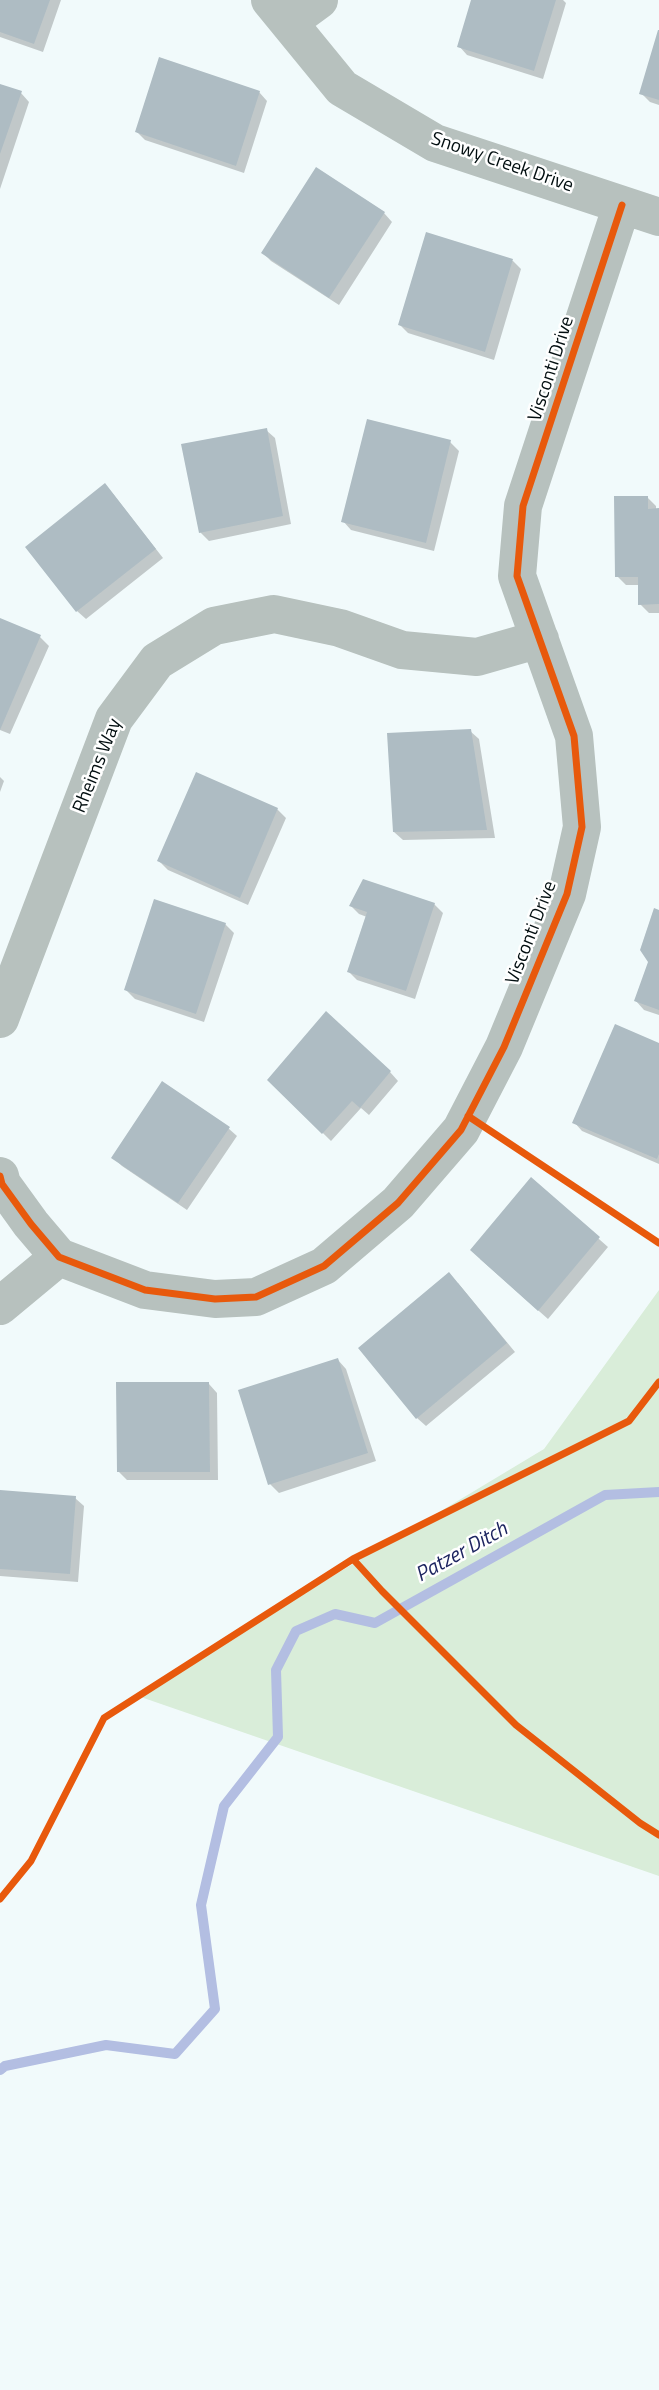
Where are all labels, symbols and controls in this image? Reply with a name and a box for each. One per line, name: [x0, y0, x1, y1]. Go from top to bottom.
street label: Snowy Creek Drive: [428, 128, 576, 198]
street label: Visconti Drive: [524, 314, 580, 424]
street label: Rheims Way: [69, 716, 127, 816]
street label: Visconti Drive: [502, 878, 562, 988]
water label: Patzer Ditch: [412, 1517, 512, 1589]

